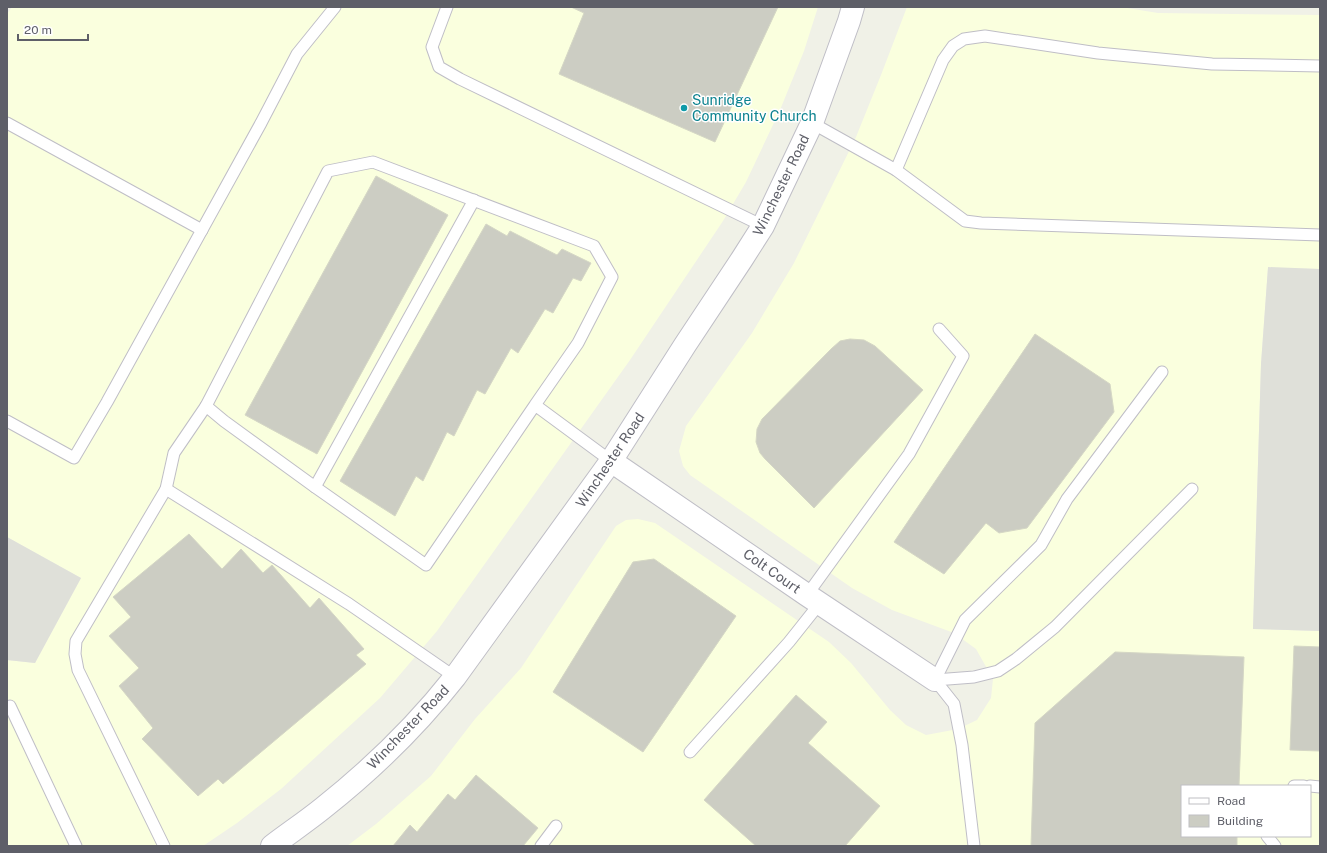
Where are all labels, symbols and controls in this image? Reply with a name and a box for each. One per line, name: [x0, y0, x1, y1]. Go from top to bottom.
scale bar: [18, 16, 88, 42]
text: 20 m: [24, 23, 52, 37]
place label: Sunridge Community Church: [692, 92, 817, 124]
marker: Sunridge Community Church: [679, 103, 689, 113]
street label: Winchester Road: [750, 132, 812, 238]
street label: Winchester Road: [572, 410, 648, 510]
street label: Colt Court: [740, 545, 804, 597]
street label: Winchester Road: [364, 682, 452, 772]
legend: [1181, 785, 1311, 837]
text: Road: [1217, 794, 1245, 808]
text: Building: [1217, 814, 1263, 828]

